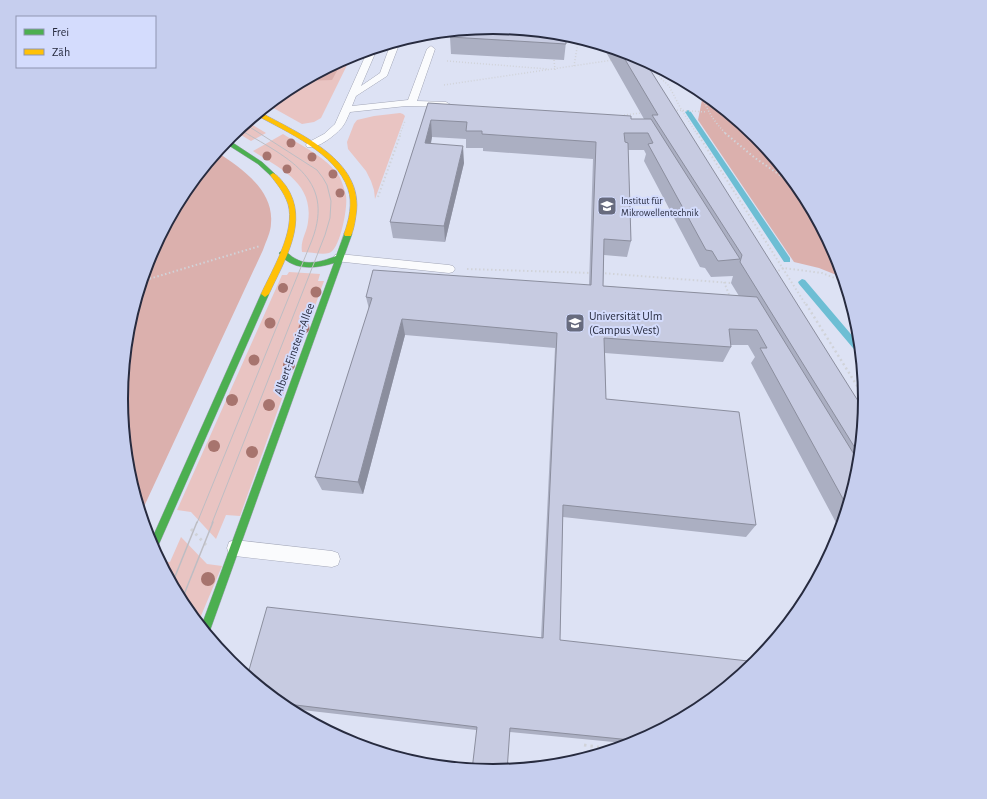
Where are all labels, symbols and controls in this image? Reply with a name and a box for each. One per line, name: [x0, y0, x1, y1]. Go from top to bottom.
legend: [16, 16, 156, 68]
text: Frei: [52, 26, 69, 38]
text: Zäh: [52, 46, 70, 58]
school or university icon: Institut für Mikrowellentechnik: [596, 195, 618, 217]
place label: Institut für Mikrowellentechnik: [621, 196, 699, 218]
street label: Albert-Einstein-Allee: [272, 301, 316, 397]
place label: Universität Ulm (Campus West): [589, 310, 662, 336]
school or university icon: Universität Ulm (Campus West): [564, 312, 586, 334]

